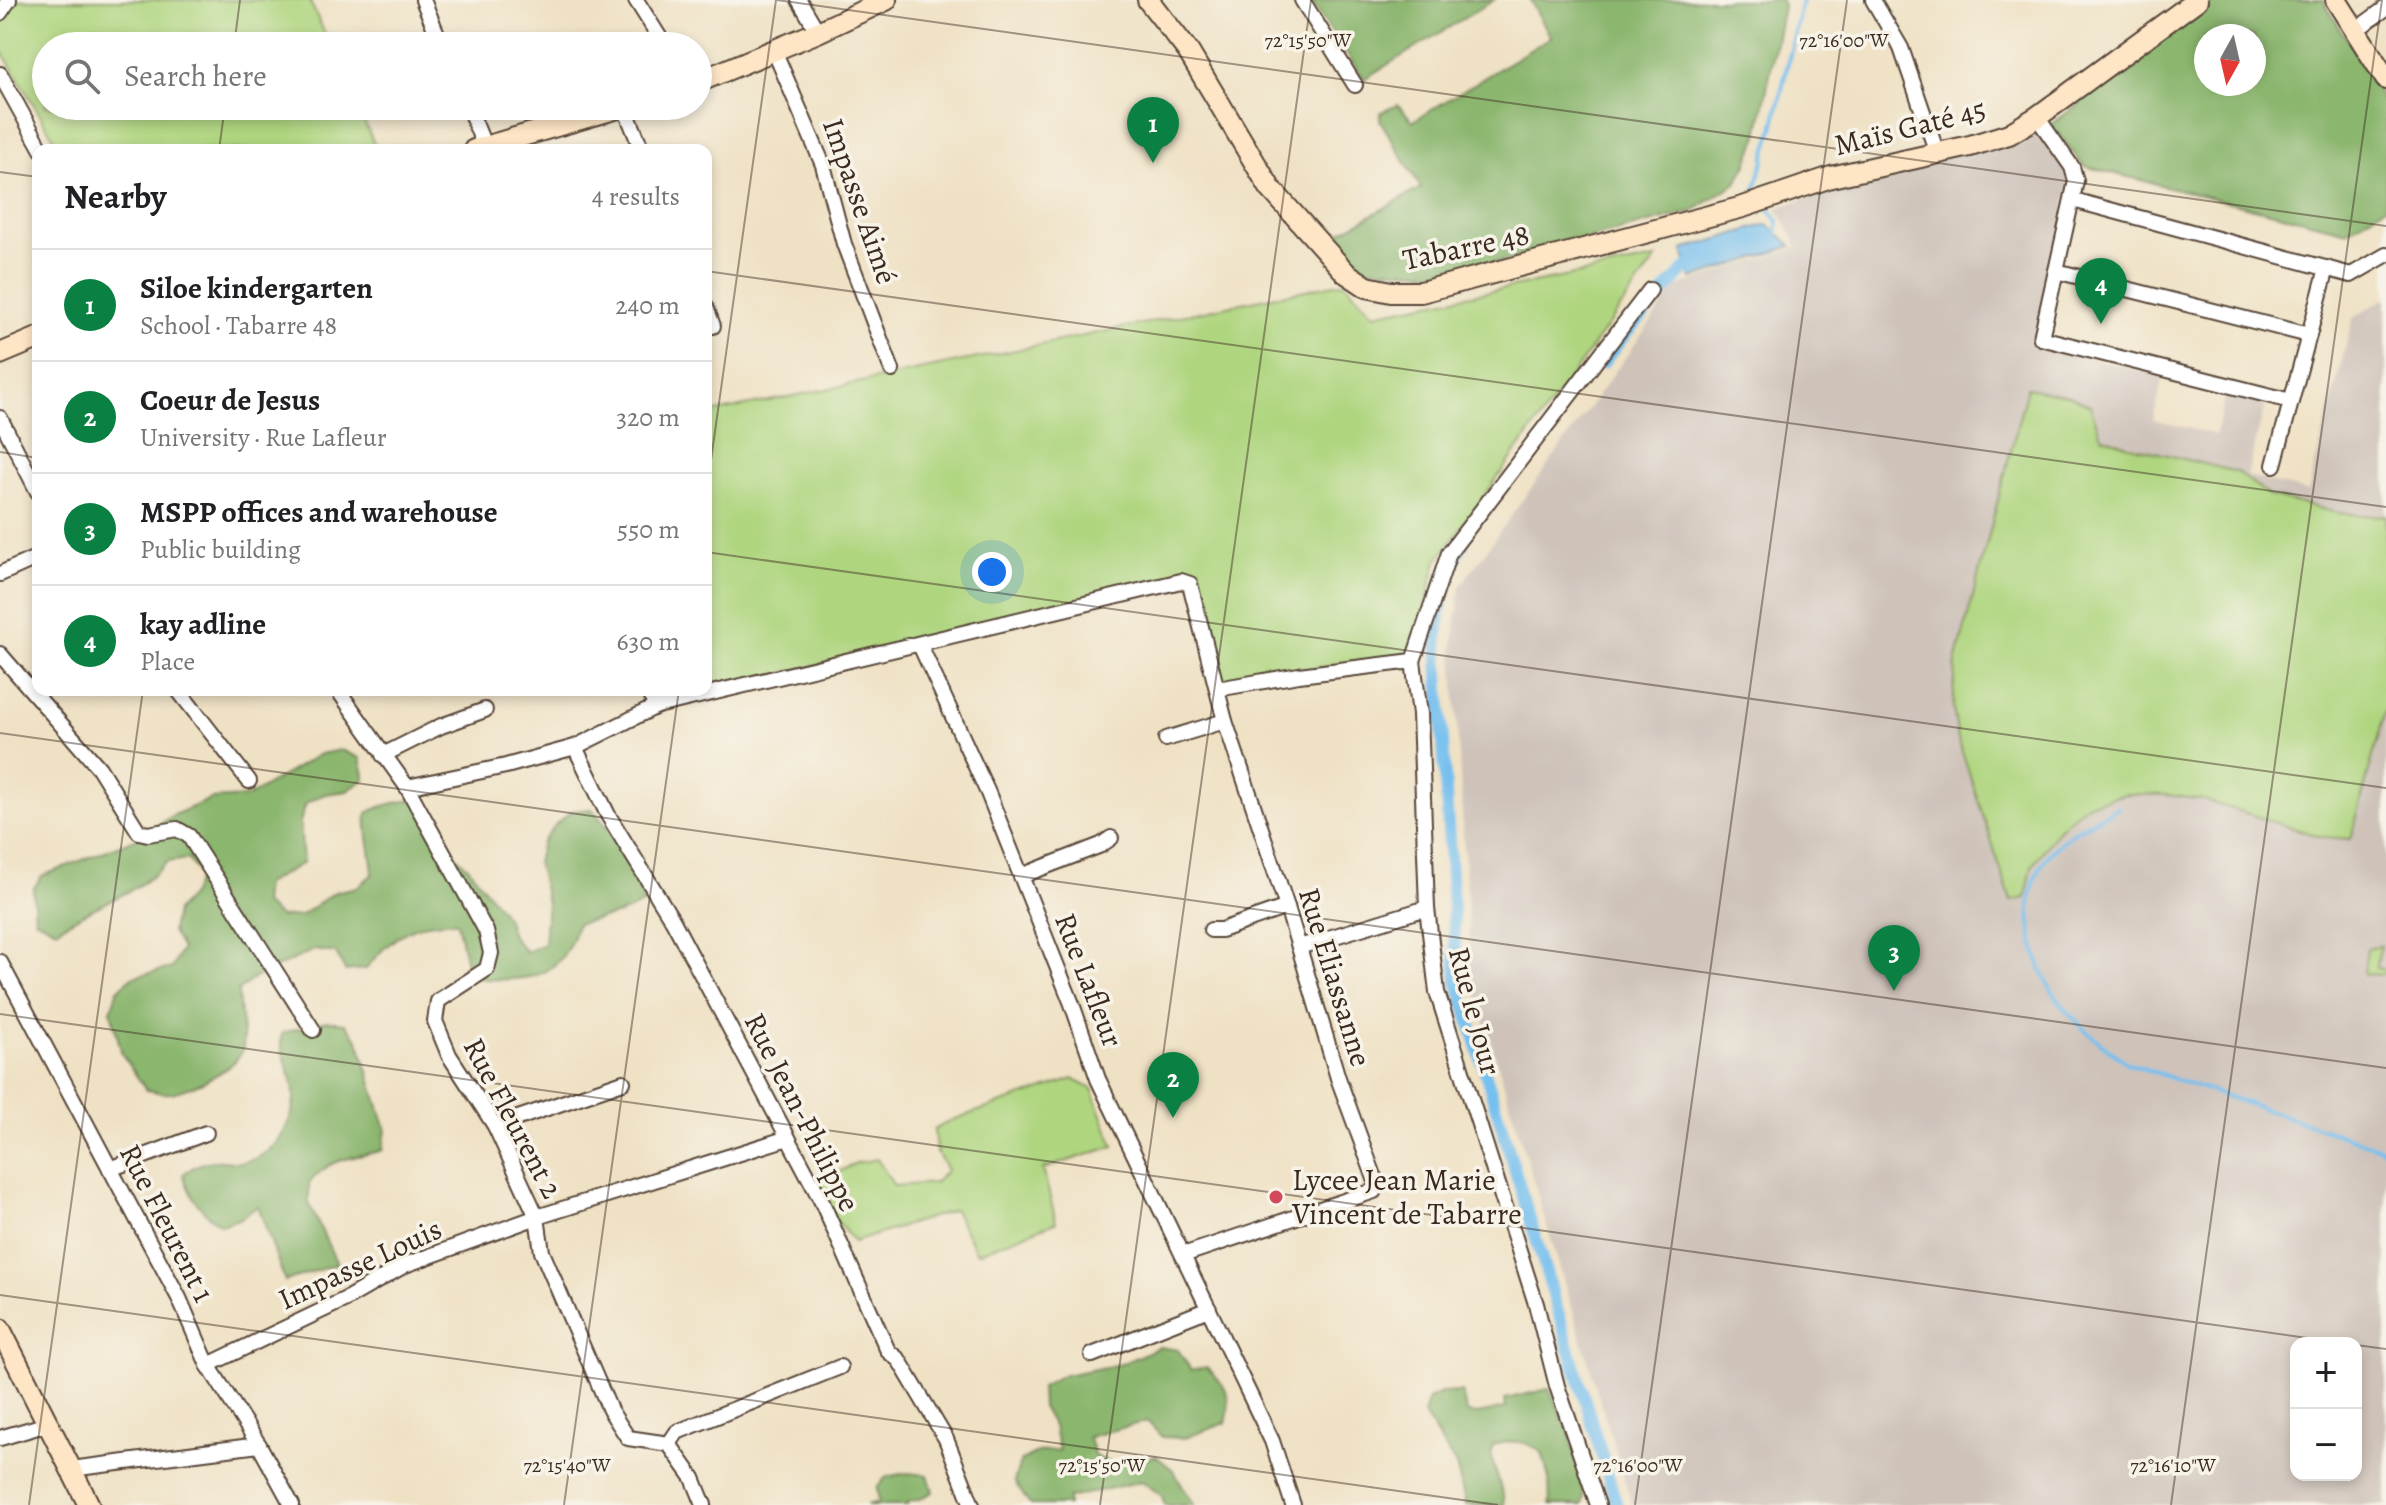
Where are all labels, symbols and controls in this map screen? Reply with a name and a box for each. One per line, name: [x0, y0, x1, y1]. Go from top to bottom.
north arrow: [2194, 24, 2266, 96]
text: 72°15'50"W: [1265, 27, 1352, 54]
text: 72°16'00"W: [1799, 27, 1889, 54]
search box: [32, 32, 712, 120]
icon: search: [60, 54, 104, 98]
text: Search here: [124, 56, 267, 96]
street label: Maïs Gaté 45: [1830, 89, 1990, 165]
pin: 1: [1127, 97, 1179, 163]
street label: Impasse Aimé: [813, 113, 907, 289]
text: Nearby: [64, 173, 167, 220]
text: 4 results: [592, 179, 680, 214]
street label: Tabarre 48: [1399, 214, 1533, 280]
pin: 4: [2075, 258, 2127, 324]
text: Siloe kindergarten: [140, 268, 373, 308]
text: 1: [85, 288, 95, 323]
text: 240 m: [615, 288, 680, 323]
text: School · Tabarre 48: [140, 308, 337, 343]
text: Coeur de Jesus: [140, 380, 320, 420]
text: 2: [84, 400, 96, 435]
text: 320 m: [616, 400, 680, 435]
text: University · Rue Lafleur: [140, 420, 387, 455]
text: MSPP offices and warehouse: [140, 492, 498, 532]
text: 3: [84, 512, 96, 547]
text: 550 m: [617, 512, 680, 547]
text: Public building: [140, 532, 301, 567]
your location: [972, 552, 1012, 592]
text: kay adline: [140, 604, 266, 644]
text: 4: [84, 624, 96, 659]
text: 630 m: [617, 624, 680, 659]
text: Place: [140, 644, 195, 679]
street label: Rue Eliassanne: [1289, 883, 1381, 1071]
street label: Rue Lafleur: [1045, 907, 1133, 1053]
pin: 3: [1868, 925, 1920, 991]
street label: Rue le Jour: [1439, 943, 1511, 1079]
street label: Rue Jean-Philippe: [735, 1006, 869, 1218]
street label: Rue Fleurent 2: [454, 1031, 572, 1205]
pin: 2: [1147, 1052, 1199, 1118]
street label: Rue Fleurent 1: [110, 1137, 224, 1309]
place label: Lycee Jean Marie Vincent de Tabarre: [1291, 1160, 1522, 1234]
marker: Lycee Jean Marie Vincent de Tabarre: [1267, 1188, 1285, 1206]
street label: Impasse Louis: [272, 1209, 448, 1319]
map controls: [2290, 1337, 2362, 1481]
button: +: [2290, 1337, 2362, 1409]
button: −: [2290, 1409, 2362, 1481]
text: 72°15'40"W: [523, 1452, 611, 1479]
text: 72°15'50"W: [1059, 1452, 1146, 1479]
text: 72°16'00"W: [1593, 1452, 1683, 1479]
text: 72°16'10"W: [2130, 1452, 2216, 1479]

